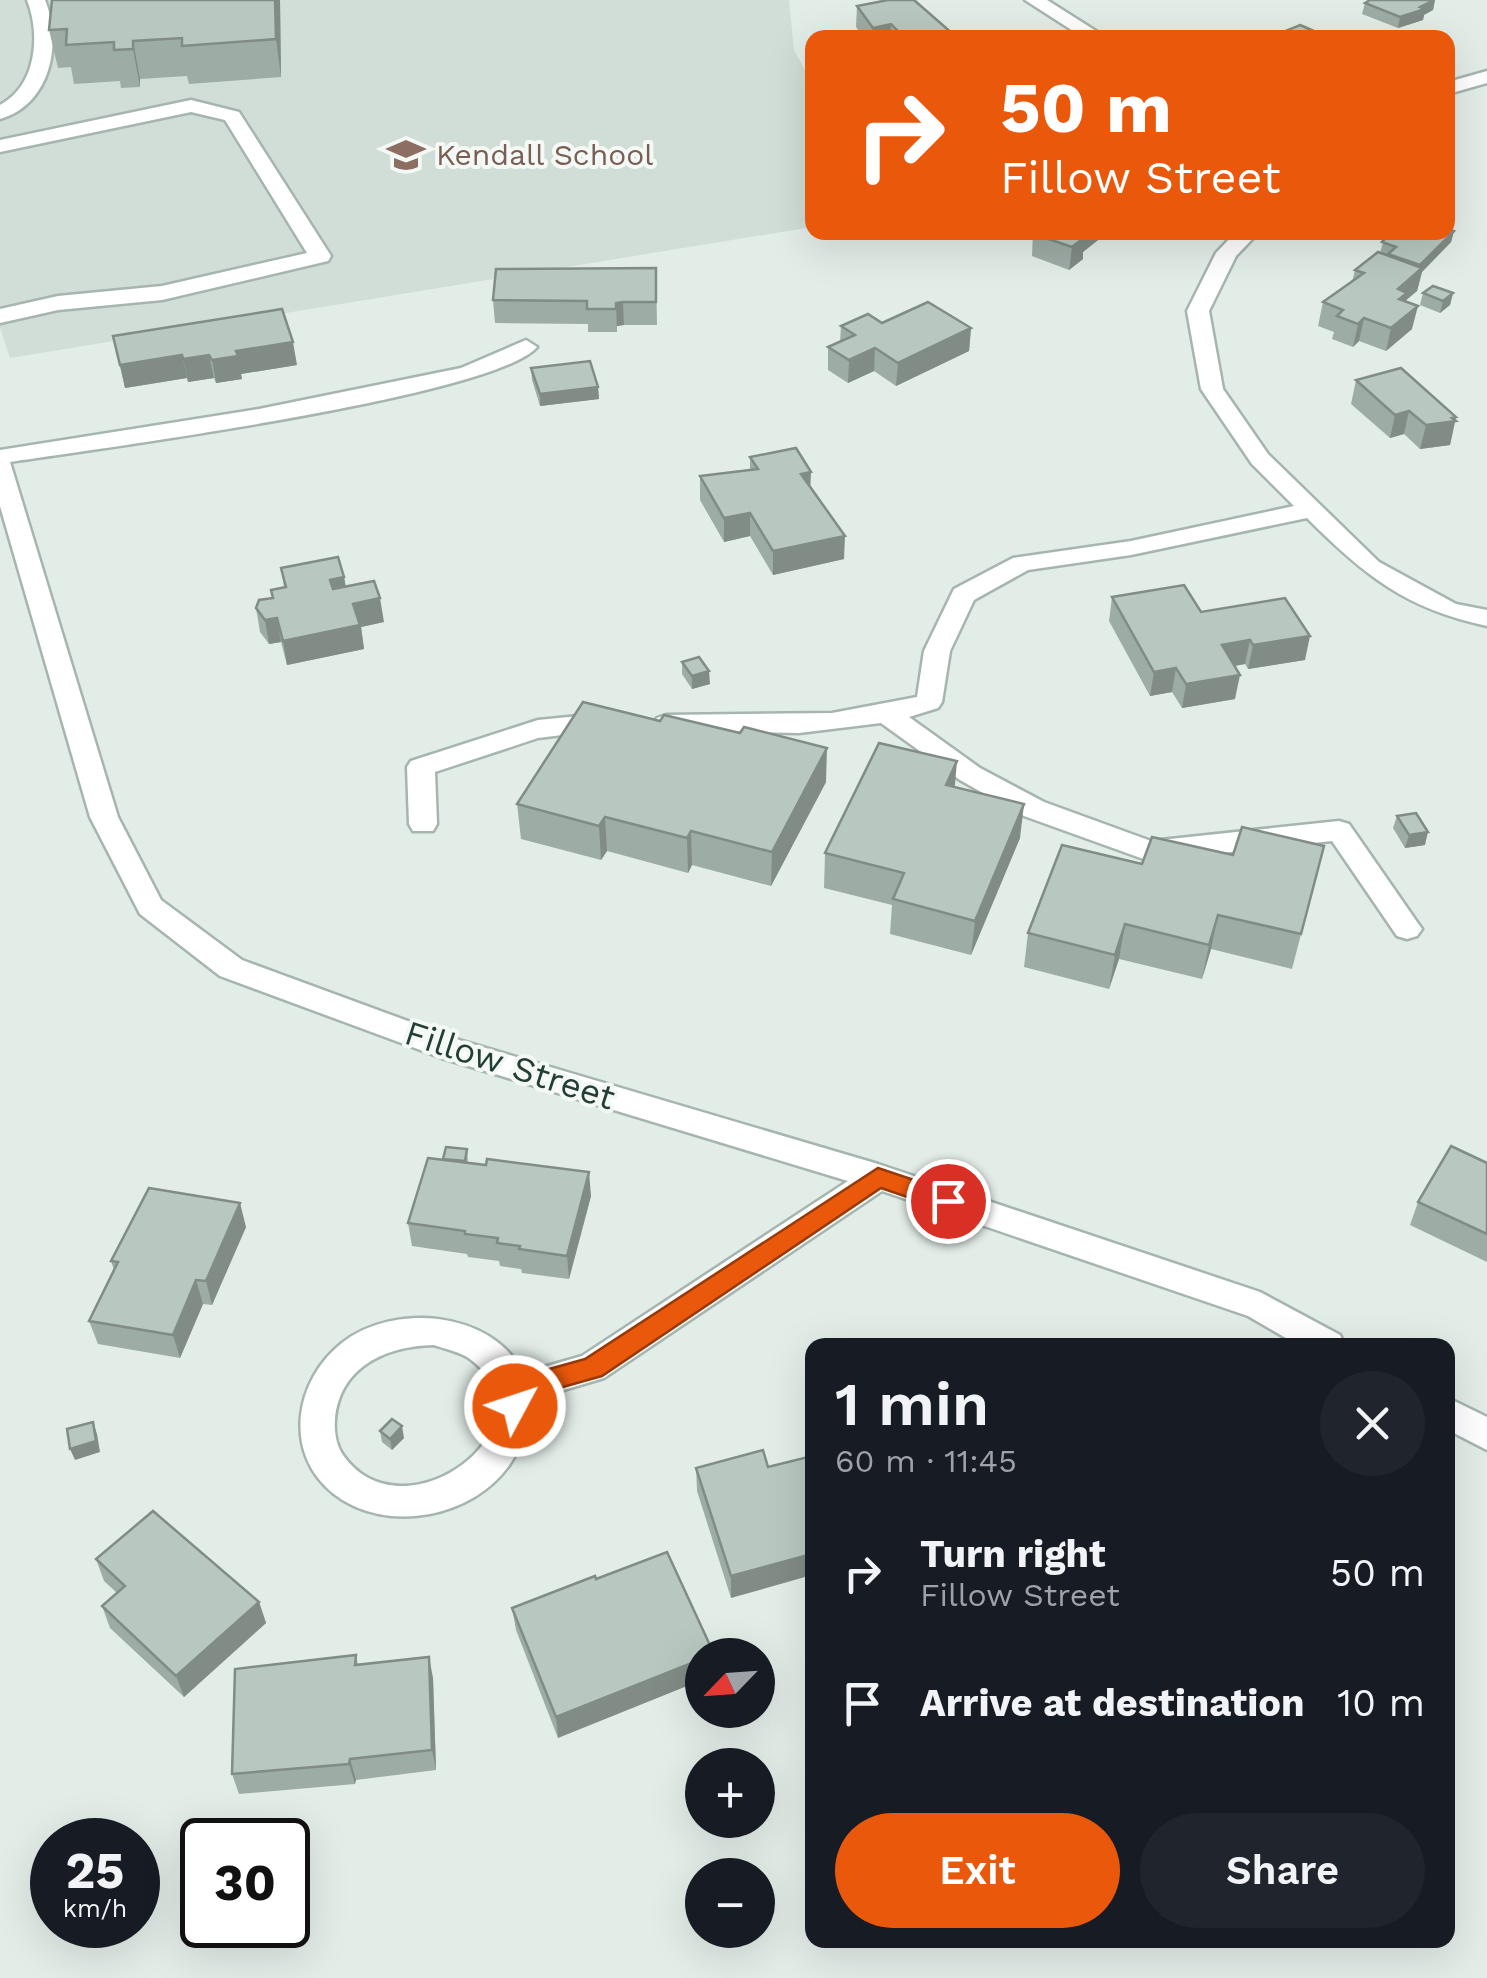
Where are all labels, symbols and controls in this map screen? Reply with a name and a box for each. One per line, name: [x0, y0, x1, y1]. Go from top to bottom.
text: 50 m: [1000, 67, 1172, 149]
icon: right: [835, 70, 965, 200]
school or university icon: Kendall School: [385, 134, 427, 176]
place label: Kendall School: [436, 137, 653, 172]
text: Fillow Street: [1000, 151, 1281, 204]
street label: Fillow Street: [400, 1011, 621, 1119]
pin: [906, 1159, 991, 1244]
icon: arrive: [921, 1174, 976, 1229]
position arrow: [463, 1354, 567, 1458]
text: 1 min: [835, 1369, 989, 1440]
button: close: [1320, 1371, 1425, 1476]
text: 60 m · 11:45: [835, 1442, 1017, 1480]
text: Turn right: [920, 1532, 1106, 1576]
icon: right: [835, 1546, 890, 1601]
text: 50 m: [1330, 1551, 1425, 1595]
text: Fillow Street: [920, 1576, 1120, 1614]
north arrow: [685, 1638, 775, 1728]
map controls: [685, 1638, 775, 1948]
icon: arrive: [835, 1676, 890, 1731]
text: Arrive at destination: [920, 1681, 1305, 1725]
text: 10 m: [1337, 1681, 1425, 1725]
button: +: [685, 1748, 775, 1838]
button: Exit: [835, 1813, 1120, 1928]
button: Share: [1140, 1813, 1425, 1928]
speed limit sign: 30: [180, 1818, 310, 1948]
text: 25: [66, 1841, 124, 1900]
button: −: [685, 1858, 775, 1948]
text: km/h: [63, 1894, 127, 1923]

